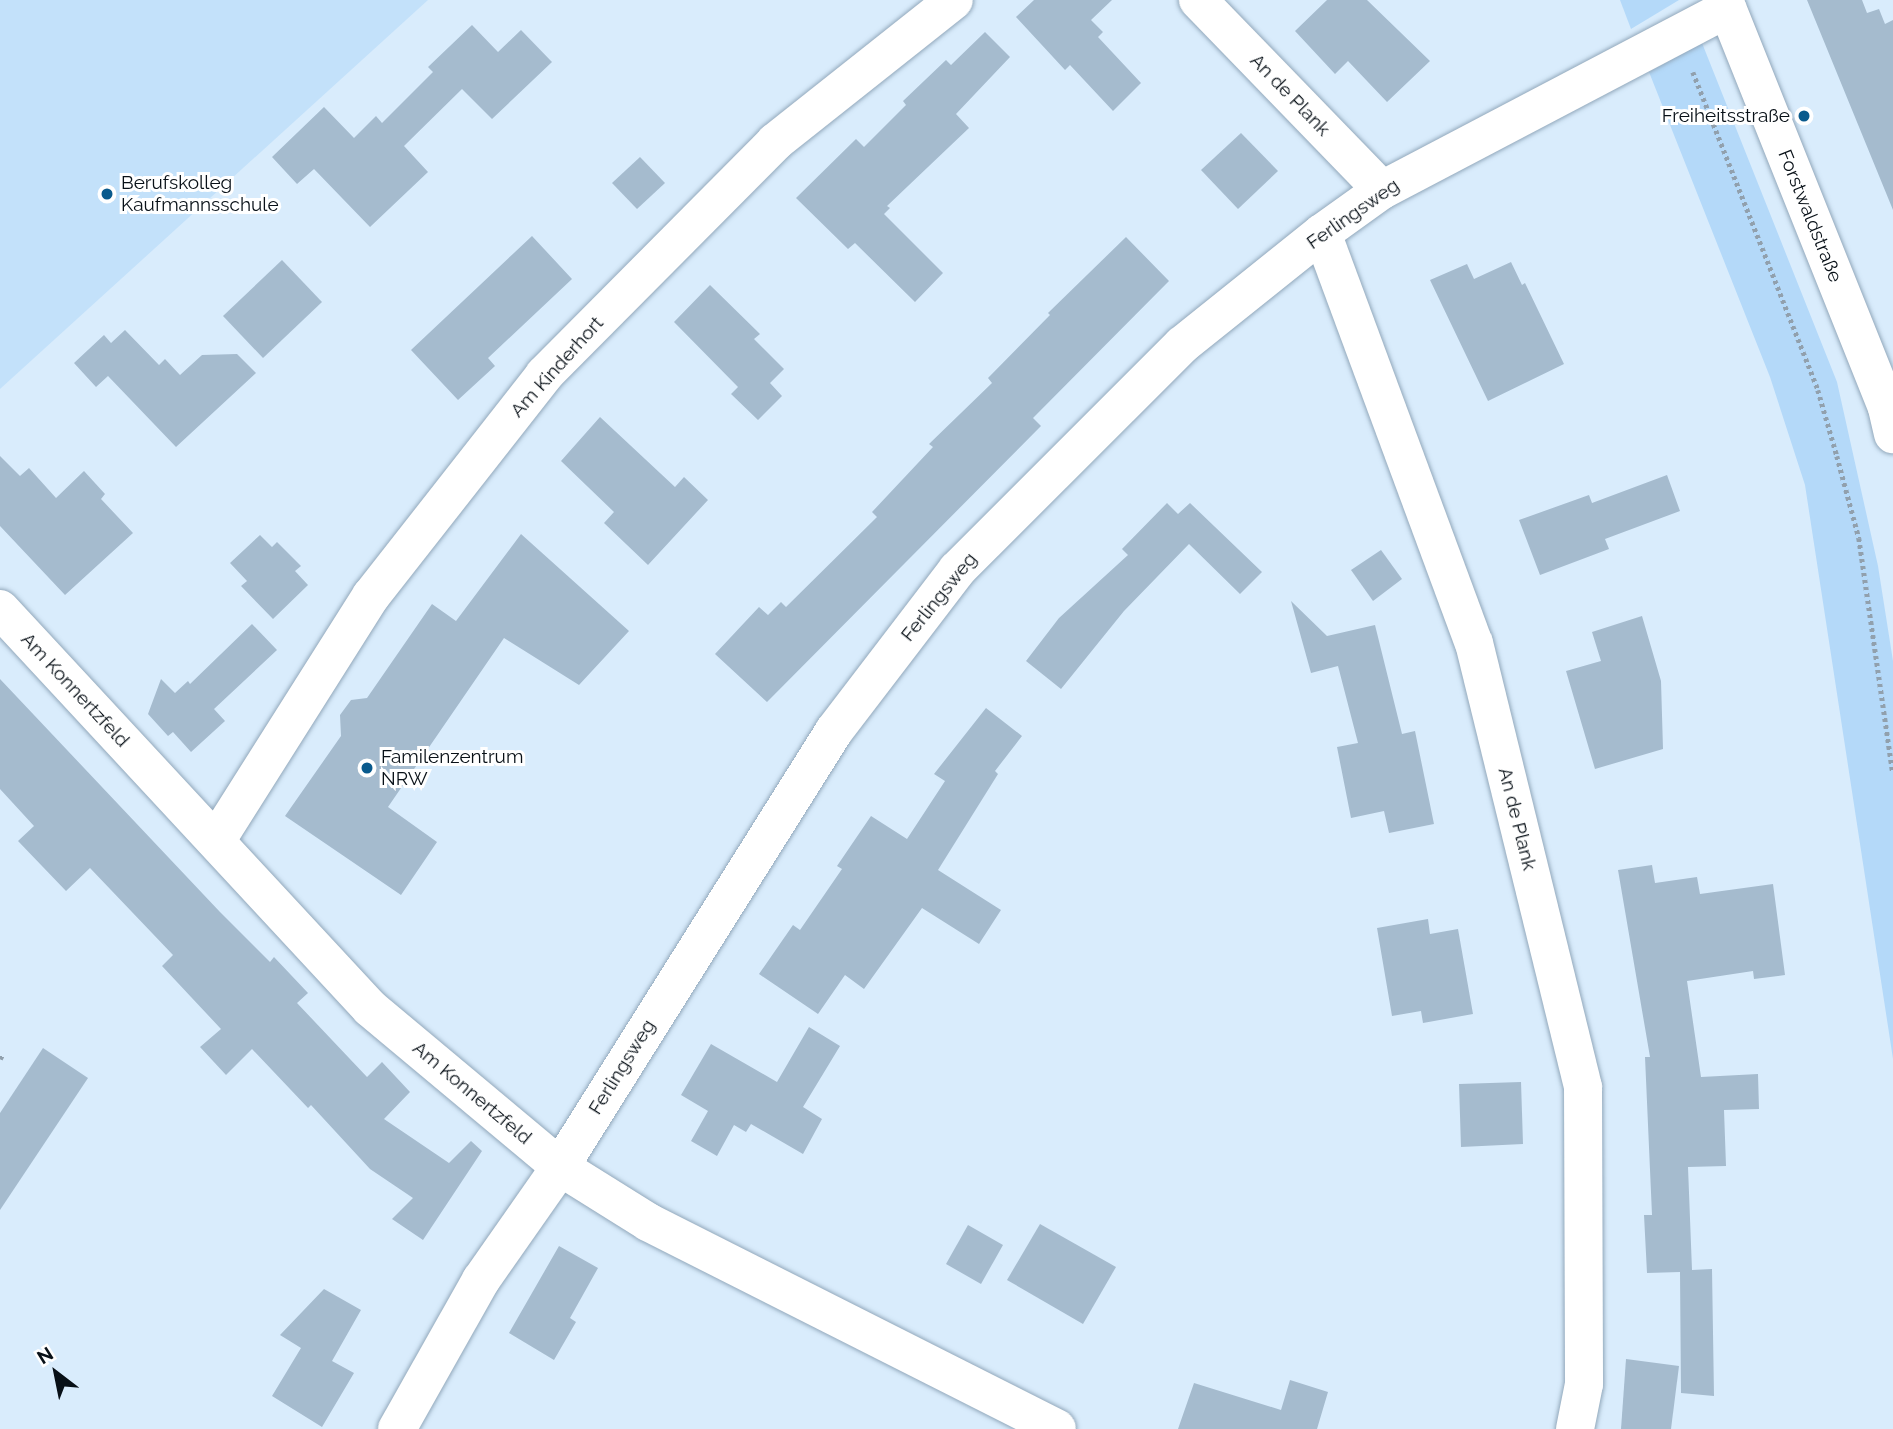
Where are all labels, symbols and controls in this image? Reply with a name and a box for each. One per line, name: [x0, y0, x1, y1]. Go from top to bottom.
street label: An de Plank: [1245, 49, 1335, 141]
place label: Freiheitsstraße: [1662, 105, 1790, 127]
marker: Freiheitsstraße: [1796, 108, 1812, 124]
street label: Forstwaldstraße: [1773, 146, 1847, 286]
place label: Berufskolleg Kaufmannsschule: [121, 172, 279, 216]
street label: Ferlingsweg: [1302, 174, 1404, 254]
marker: Berufskolleg Kaufmannsschule: [99, 186, 115, 202]
street label: Am Kinderhort: [506, 312, 608, 422]
street label: Ferlingsweg: [896, 548, 982, 646]
street label: Am Konnertzfeld: [16, 628, 134, 752]
place label: Familenzentrum NRW: [381, 746, 523, 790]
marker: Familenzentrum NRW: [359, 760, 375, 776]
street label: An de Plank: [1493, 765, 1541, 873]
street label: Ferlingsweg: [584, 1015, 660, 1119]
street label: Am Konnertzfeld: [408, 1037, 536, 1149]
north arrow: [21, 1338, 91, 1408]
text: N: [33, 1342, 57, 1368]

